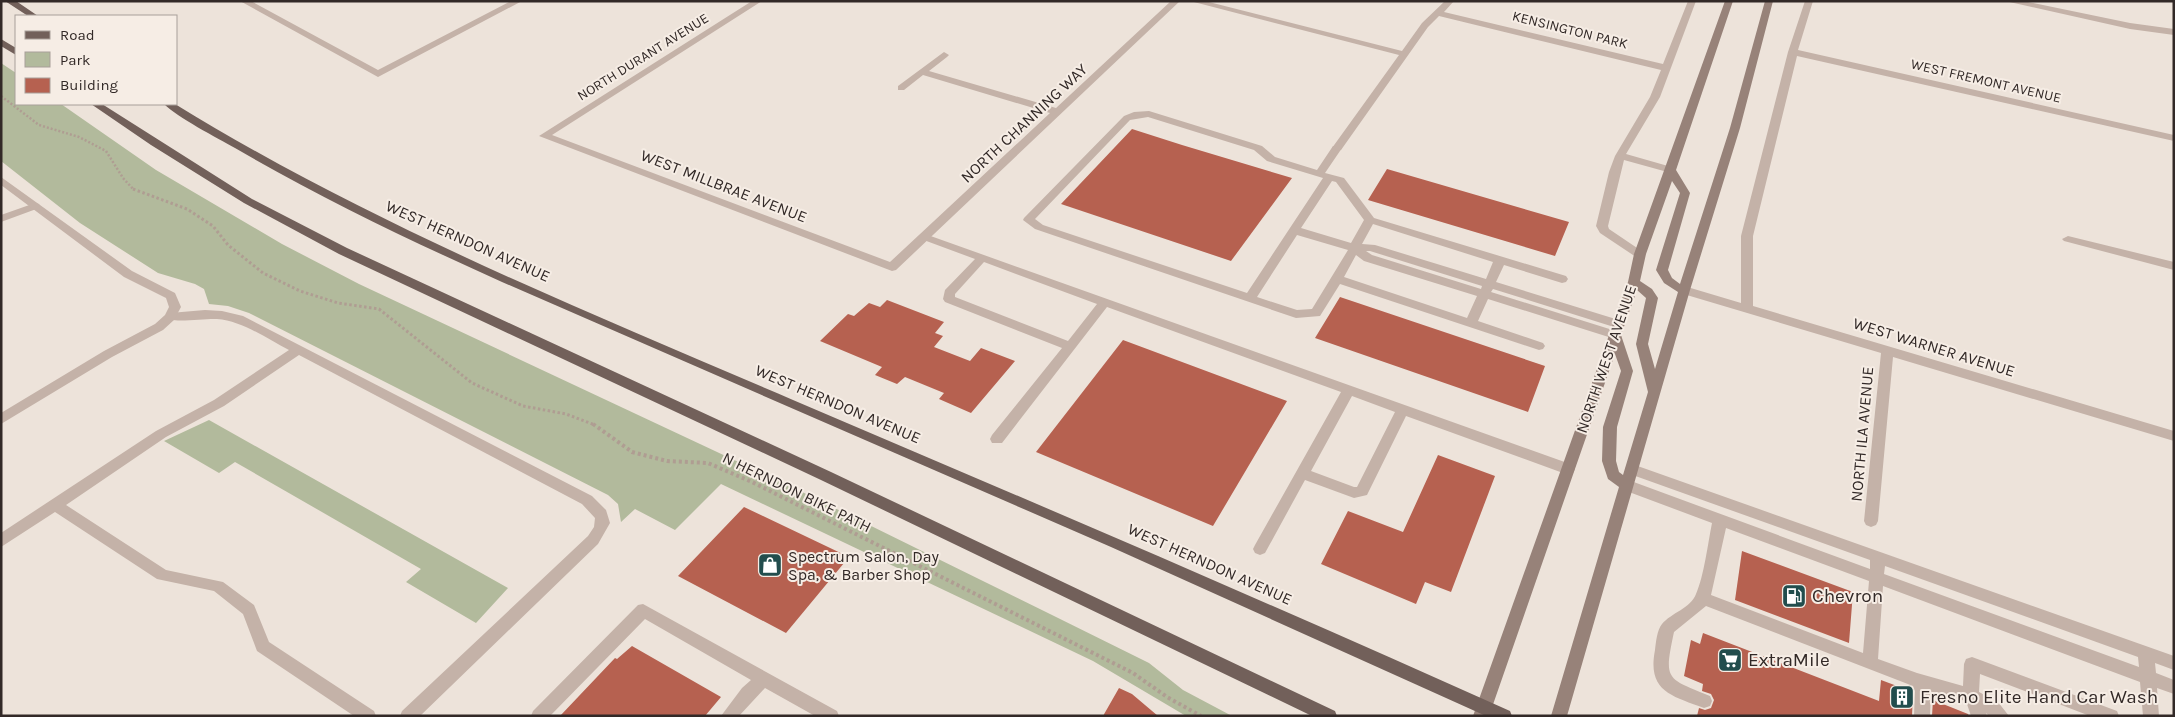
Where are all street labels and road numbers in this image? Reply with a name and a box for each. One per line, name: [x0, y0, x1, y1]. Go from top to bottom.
street label: KENSINGTON PARK: [1511, 7, 1630, 53]
street label: NORTH DURANT AVENUE: [574, 10, 712, 104]
street label: WEST FREMONT AVENUE: [1909, 55, 2063, 107]
street label: NORTH CHANNING WAY: [957, 59, 1091, 187]
street label: WEST MILLBRAE AVENUE: [638, 145, 810, 227]
street label: WEST HERNDON AVENUE: [383, 196, 553, 286]
street label: NORTH WEST AVENUE: [1572, 282, 1640, 436]
street label: WEST WARNER AVENUE: [1851, 313, 2017, 381]
street label: WEST HERNDON AVENUE: [752, 360, 924, 448]
street label: NORTH ILA AVENUE: [1847, 366, 1877, 502]
street label: N HERNDON BIKE PATH: [719, 448, 875, 536]
street label: WEST HERNDON AVENUE: [1125, 519, 1295, 609]

